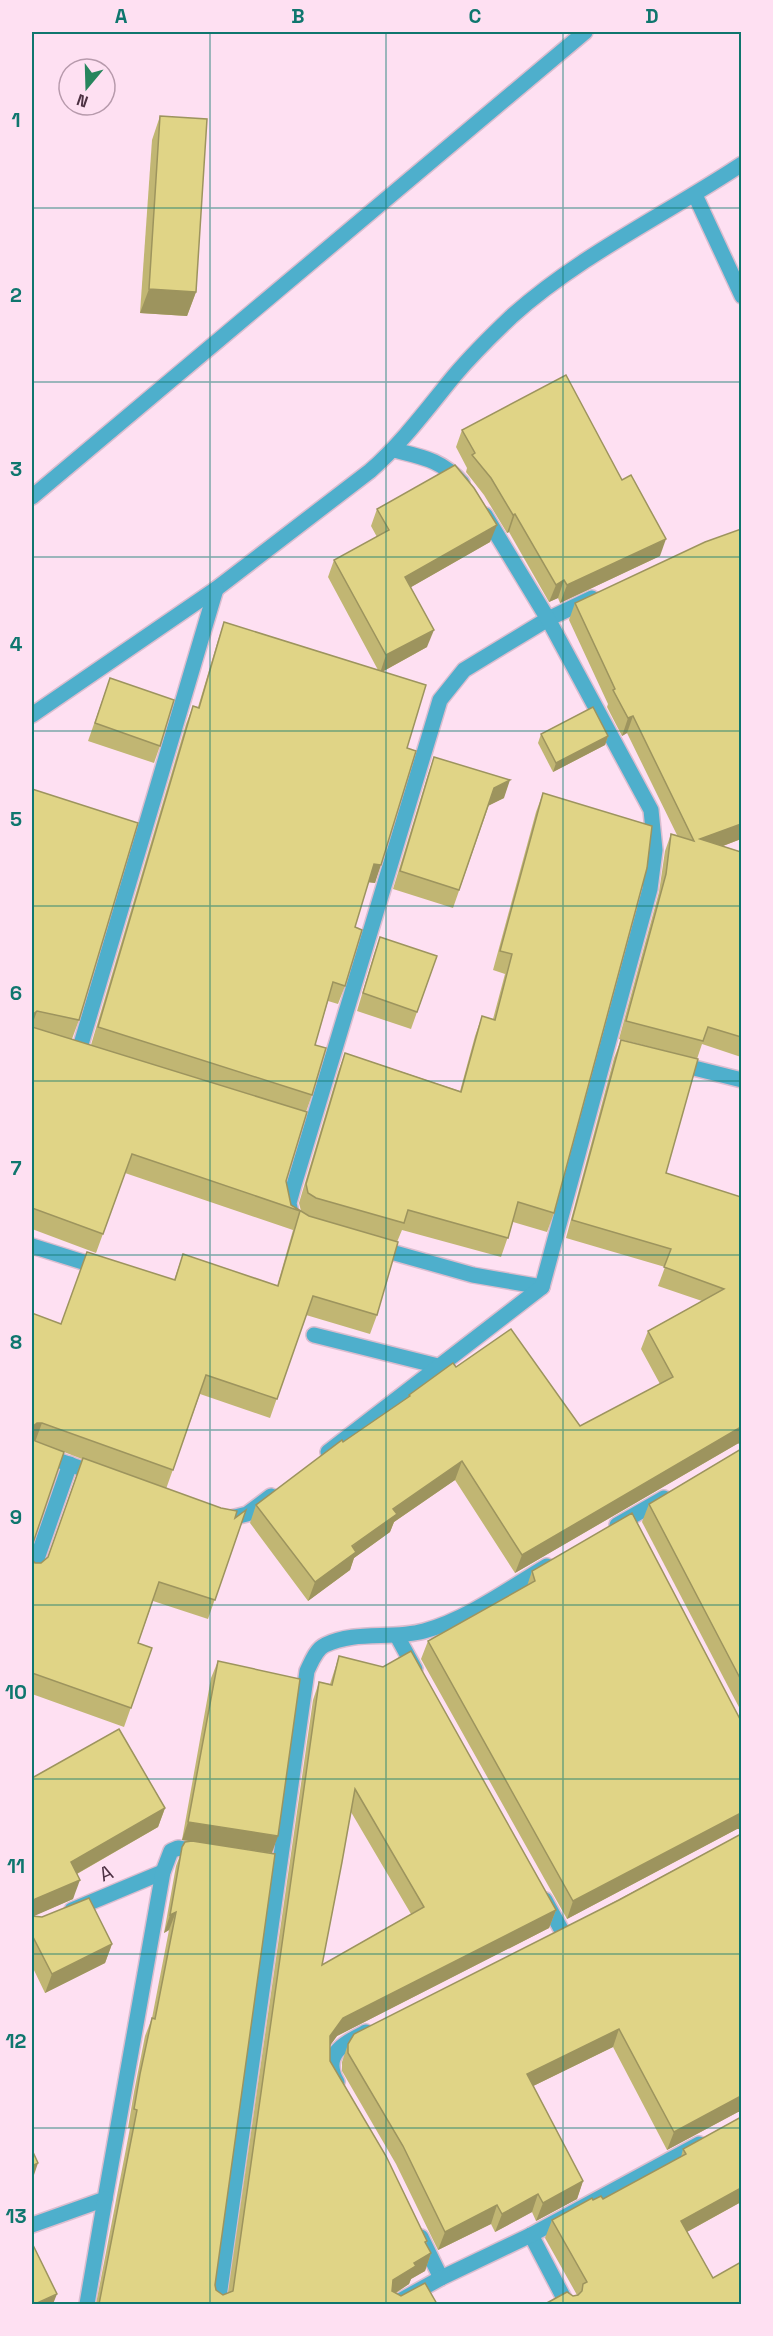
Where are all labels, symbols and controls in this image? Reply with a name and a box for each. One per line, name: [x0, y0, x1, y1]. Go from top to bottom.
text: A: [115, 3, 128, 29]
text: B: [291, 3, 305, 29]
text: C: [469, 3, 482, 29]
text: D: [645, 3, 659, 29]
north arrow: [57, 57, 117, 117]
text: N: [74, 89, 91, 112]
text: 1: [11, 107, 21, 133]
text: 2: [10, 282, 22, 308]
text: 3: [10, 456, 22, 482]
text: 4: [10, 631, 23, 657]
text: 5: [10, 806, 22, 832]
text: 6: [10, 980, 22, 1006]
text: 7: [10, 1155, 22, 1181]
text: 8: [10, 1329, 22, 1355]
text: 9: [10, 1504, 22, 1530]
text: 10: [5, 1679, 27, 1705]
text: 11: [7, 1853, 25, 1879]
street label: A: [95, 1858, 117, 1887]
text: 12: [6, 2028, 27, 2054]
text: 13: [5, 2203, 27, 2229]

